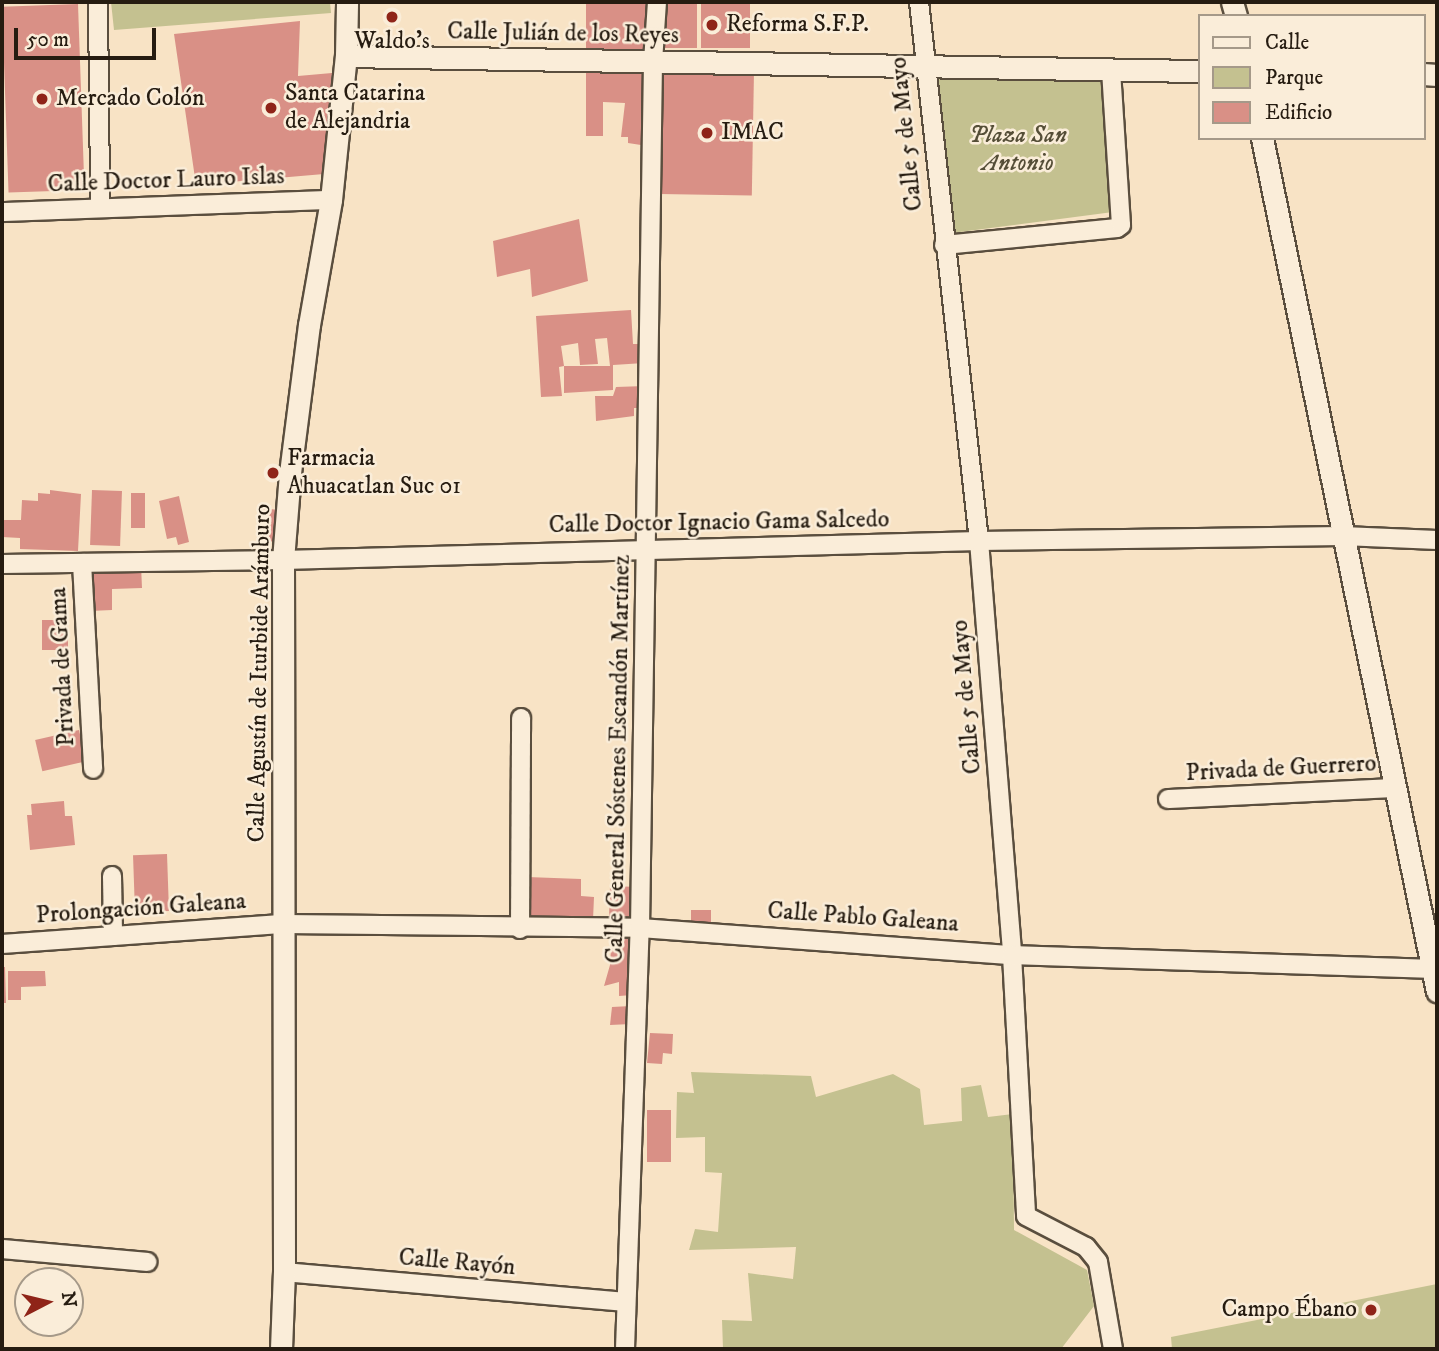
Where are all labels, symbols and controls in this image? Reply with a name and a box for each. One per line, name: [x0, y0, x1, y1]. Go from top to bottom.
marker: Waldo's: [384, 9, 400, 25]
place label: Reforma S.F.P.: [726, 11, 869, 39]
scale bar: [18, 14, 159, 58]
legend: [1198, 14, 1425, 140]
marker: Reforma S.F.P.: [704, 17, 720, 33]
street label: Calle Julián de los Reyes: [447, 18, 679, 50]
text: 50 m: [27, 27, 69, 53]
place label: Waldo's: [354, 28, 430, 56]
text: Calle: [1265, 30, 1309, 56]
street label: Calle 5 de Mayo: [885, 56, 929, 212]
text: Parque: [1265, 65, 1323, 91]
place label: Santa Catarina de Alejandria: [285, 80, 425, 136]
place label: Mercado Colón: [56, 85, 205, 113]
marker: Mercado Colón: [34, 91, 50, 107]
marker: Santa Catarina de Alejandria: [263, 100, 279, 116]
text: Edificio: [1265, 100, 1332, 126]
place label: IMAC: [721, 119, 784, 147]
park label: Plaza San Antonio: [969, 122, 1067, 178]
marker: IMAC: [699, 125, 715, 141]
street label: Calle Doctor Lauro Islas: [47, 162, 285, 200]
place label: Farmacia Ahuacatlan Suc 01: [287, 445, 461, 501]
marker: Farmacia Ahuacatlan Suc 01: [265, 465, 281, 481]
street label: Calle Agustín de Iturbide Arámburo: [243, 503, 277, 843]
street label: Calle Doctor Ignacio Gama Salcedo: [548, 506, 890, 540]
street label: Calle General Sóstenes Escandón Martínez: [601, 554, 637, 964]
street label: Privada de Gama: [44, 587, 82, 747]
street label: Calle 5 de Mayo: [946, 619, 988, 775]
street label: Privada de Guerrero: [1185, 750, 1377, 788]
street label: Prolongación Galeana: [35, 887, 247, 931]
street label: Calle Pablo Galeana: [766, 897, 960, 939]
street label: Calle Rayón: [397, 1244, 517, 1282]
north arrow: [14, 1267, 84, 1337]
text: N: [56, 1290, 81, 1309]
place label: Campo Ébano: [1221, 1296, 1357, 1324]
marker: Campo Ébano: [1363, 1302, 1379, 1318]

